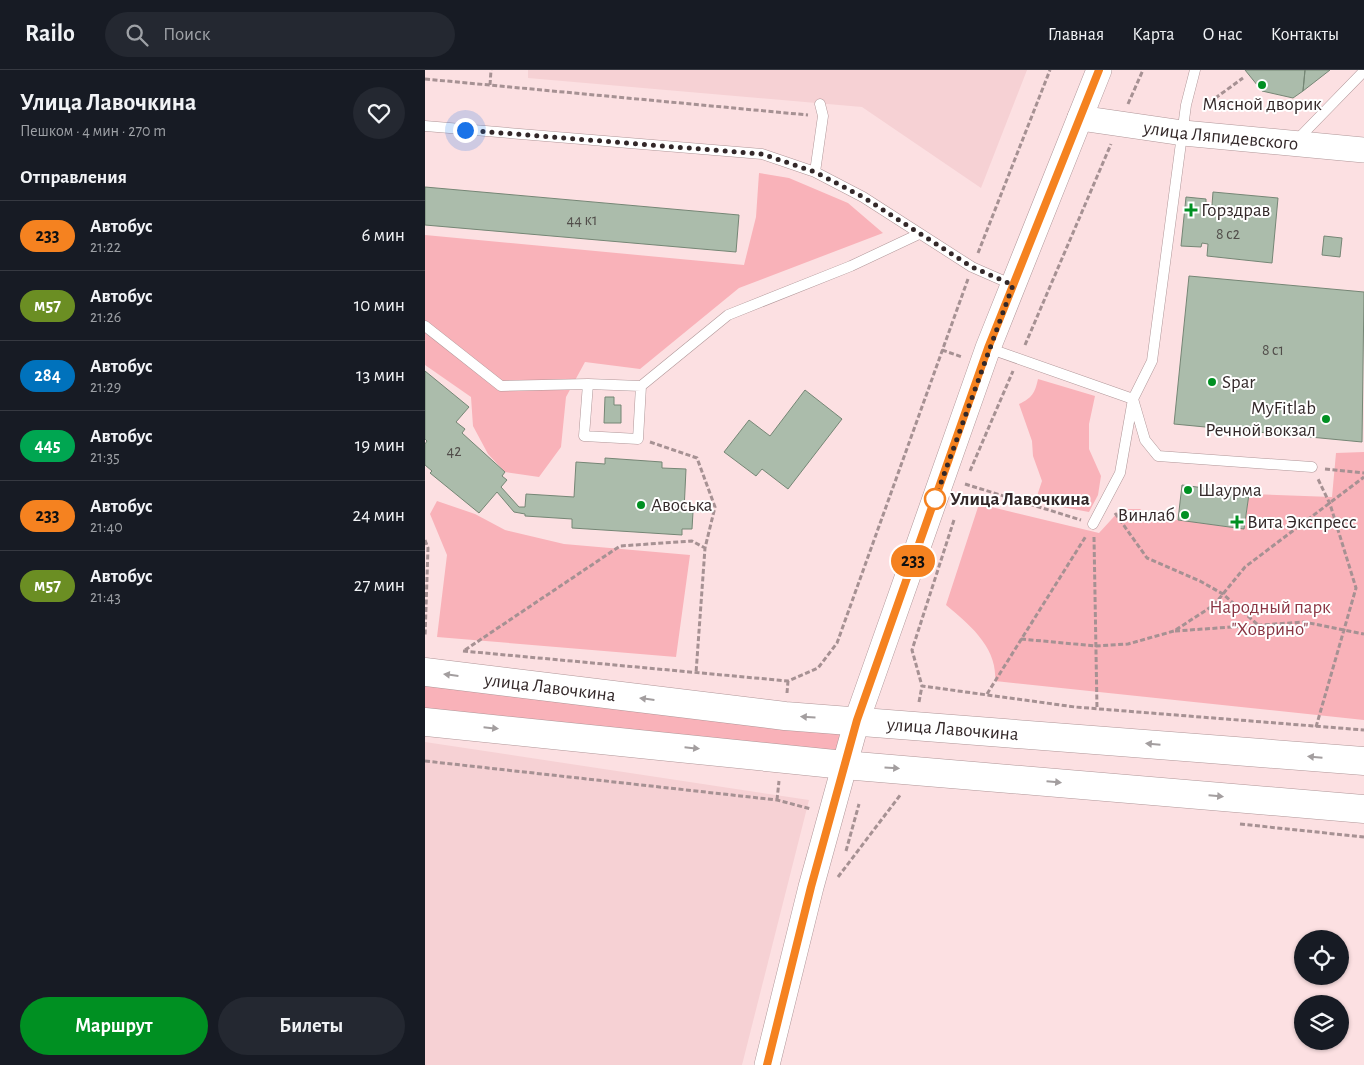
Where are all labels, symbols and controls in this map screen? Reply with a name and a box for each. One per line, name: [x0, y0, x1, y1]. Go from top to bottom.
search box: [105, 12, 455, 57]
icon: search: [123, 21, 151, 49]
text: Railo: [25, 22, 75, 46]
text: Поиск: [163, 25, 210, 44]
text: Главная: [1048, 26, 1104, 44]
text: Карта: [1132, 26, 1174, 44]
text: О нас: [1202, 26, 1243, 44]
text: Контакты: [1271, 26, 1339, 44]
marker: Мясной дворик: [1256, 79, 1268, 91]
button: heart: [353, 87, 405, 139]
text: Улица Лавочкина: [20, 91, 196, 115]
place label: Мясной дворик: [1202, 95, 1322, 114]
your location: [453, 118, 478, 143]
street label: улица Ляпидевского: [1141, 118, 1299, 153]
text: Пешком · 4 мин · 270 m: [20, 123, 166, 139]
text: Отправления: [20, 168, 127, 187]
place label: Горздрав: [1201, 201, 1270, 220]
marker: Горздрав: [1185, 204, 1197, 216]
house number: 44 к1: [567, 212, 597, 228]
text: Автобус: [90, 217, 153, 236]
text: 6 мин: [361, 226, 405, 245]
house number: 8 с2: [1216, 226, 1240, 242]
text: 233: [36, 227, 60, 245]
text: 21:22: [90, 239, 121, 255]
text: Автобус: [90, 287, 153, 306]
text: 10 мин: [354, 296, 405, 315]
text: м57: [34, 297, 61, 315]
text: 21:26: [90, 309, 121, 325]
house number: 8 с1: [1262, 342, 1284, 358]
text: Автобус: [90, 357, 153, 376]
text: 13 мин: [356, 366, 405, 385]
text: 284: [34, 367, 61, 385]
place label: Spar: [1222, 373, 1255, 392]
marker: Spar: [1206, 376, 1218, 388]
text: 21:29: [90, 379, 121, 395]
place label: MyFitlab Речной вокзал: [1205, 399, 1316, 440]
marker: MyFitlab Речной вокзал: [1320, 413, 1332, 425]
text: Автобус: [90, 427, 153, 446]
text: 19 мин: [355, 436, 405, 455]
text: 445: [35, 437, 60, 455]
house number: 42: [447, 443, 461, 459]
text: 21:35: [90, 449, 120, 465]
place label: Шаурма: [1198, 481, 1262, 500]
marker: Шаурма: [1182, 484, 1194, 496]
marker: Улица Лавочкина: [924, 488, 946, 510]
place label: Улица Лавочкина: [950, 490, 1090, 509]
place label: Авоська: [651, 496, 713, 515]
text: Автобус: [90, 497, 153, 516]
marker: Авоська: [635, 499, 647, 511]
text: 24 мин: [353, 506, 405, 525]
place label: Винлаб: [1118, 506, 1175, 525]
text: 233: [36, 507, 60, 525]
marker: Винлаб: [1179, 509, 1191, 521]
place label: Вита Экспресс: [1247, 513, 1357, 532]
marker: Вита Экспресс: [1231, 516, 1243, 528]
text: 21:40: [90, 519, 123, 535]
line badge: 233: [884, 545, 942, 577]
text: 233: [901, 552, 925, 570]
text: Автобус: [90, 567, 153, 586]
text: 27 мин: [354, 576, 405, 595]
text: м57: [34, 577, 61, 595]
text: 21:43: [90, 589, 121, 605]
park label: Народный парк "Ховрино": [1209, 598, 1331, 639]
street label: улица Лавочкина: [482, 670, 617, 705]
one-way arrow: [443, 671, 459, 679]
one-way arrow: [639, 695, 655, 703]
one-way arrow: [800, 713, 816, 721]
street label: улица Лавочкина: [885, 714, 1020, 744]
one-way arrow: [483, 724, 499, 732]
one-way arrow: [1145, 740, 1161, 748]
one-way arrow: [684, 744, 700, 752]
one-way arrow: [1307, 753, 1323, 761]
one-way arrow: [885, 764, 901, 772]
one-way arrow: [1047, 778, 1063, 786]
one-way arrow: [1208, 792, 1224, 800]
map controls: [1294, 930, 1349, 1050]
button: locate: [1294, 930, 1349, 985]
button: layers: [1294, 995, 1349, 1050]
button: Маршрут: [20, 997, 208, 1055]
button: Билеты: [218, 997, 405, 1055]

